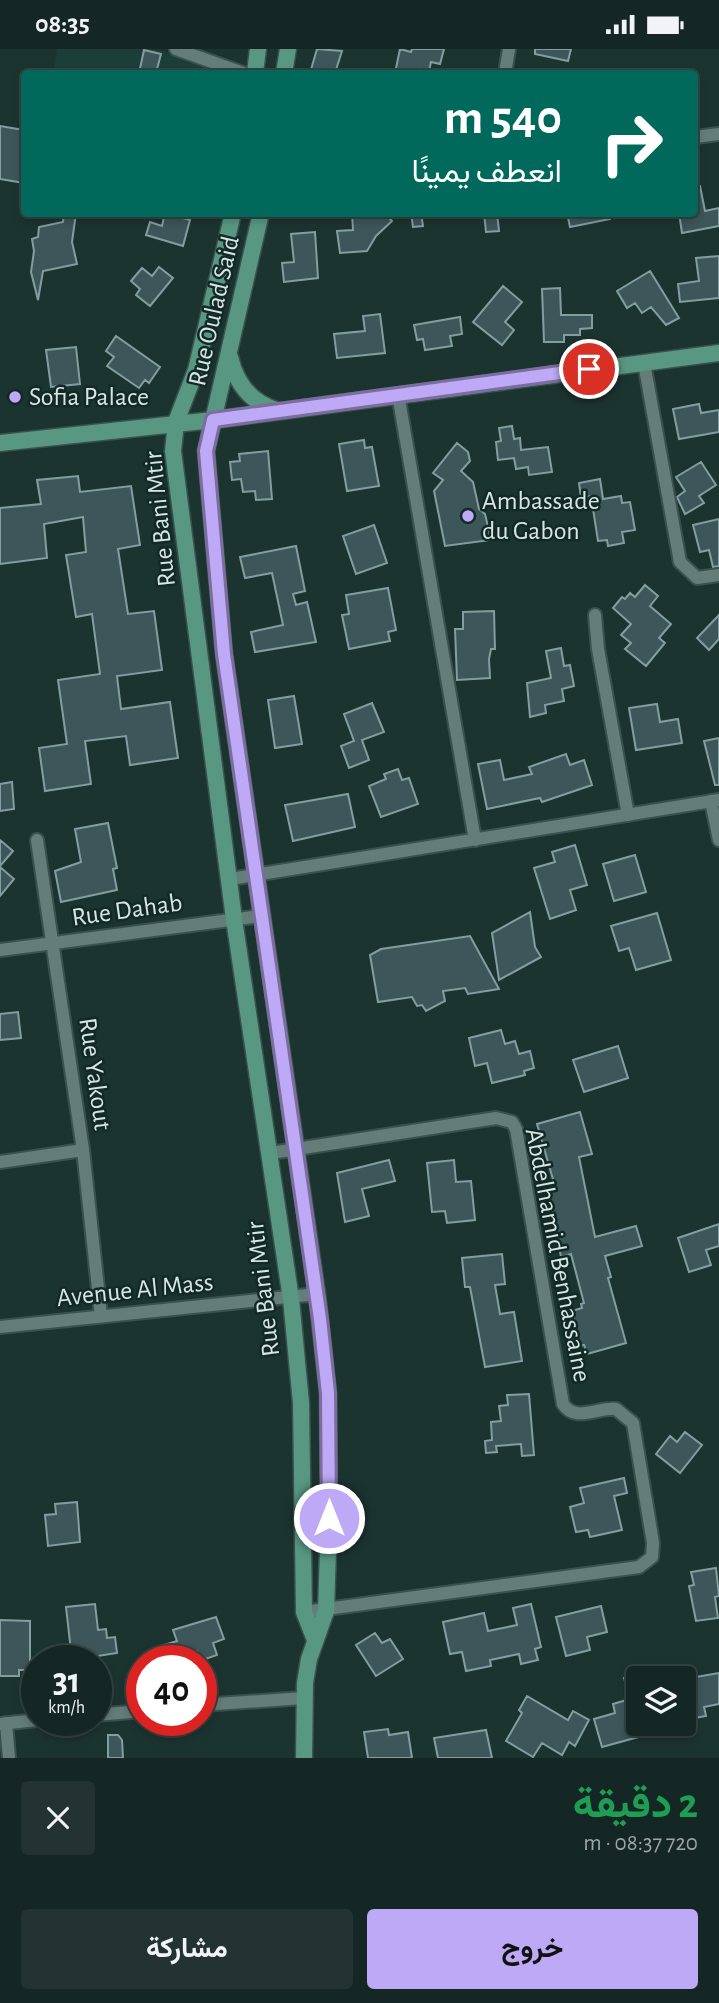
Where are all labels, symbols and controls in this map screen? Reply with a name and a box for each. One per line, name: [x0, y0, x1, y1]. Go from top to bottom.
text: 08:35: [35, 11, 90, 37]
text: 540 m: [444, 94, 562, 143]
icon: right: [586, 98, 677, 189]
text: انعطف يمينًا: [411, 156, 562, 188]
street label: Rue Oulad Said: [184, 234, 244, 388]
pin: [559, 339, 619, 399]
icon: arrive: [570, 350, 608, 388]
place label: Sofia Palace: [29, 384, 149, 410]
marker: Sofia Palace: [7, 389, 23, 405]
street label: Rue Bani Mtir: [140, 449, 180, 588]
place label: Ambassade du Gabon: [482, 488, 600, 544]
marker: Ambassade du Gabon: [460, 508, 476, 524]
street label: Rue Dahab: [70, 889, 184, 931]
street label: Rue Yakout: [74, 1016, 116, 1132]
street label: Abdelhamid Benhassaine: [521, 1126, 595, 1384]
street label: Rue Bani Mtir: [242, 1219, 284, 1358]
street label: Avenue Al Mass: [55, 1269, 215, 1311]
position arrow: [292, 1481, 366, 1555]
speed limit sign: 40: [126, 1645, 217, 1736]
text: 31: [53, 1664, 80, 1699]
map controls: [626, 1666, 696, 1736]
button: layers: [626, 1666, 696, 1736]
text: km/h: [48, 1699, 85, 1717]
button: close: [21, 1781, 95, 1855]
text: 2 دقيقة: [573, 1783, 698, 1825]
text: 720 m · 08:37: [583, 1832, 698, 1855]
button: مشاركة: [21, 1909, 353, 1989]
button: خروج: [367, 1909, 698, 1989]

